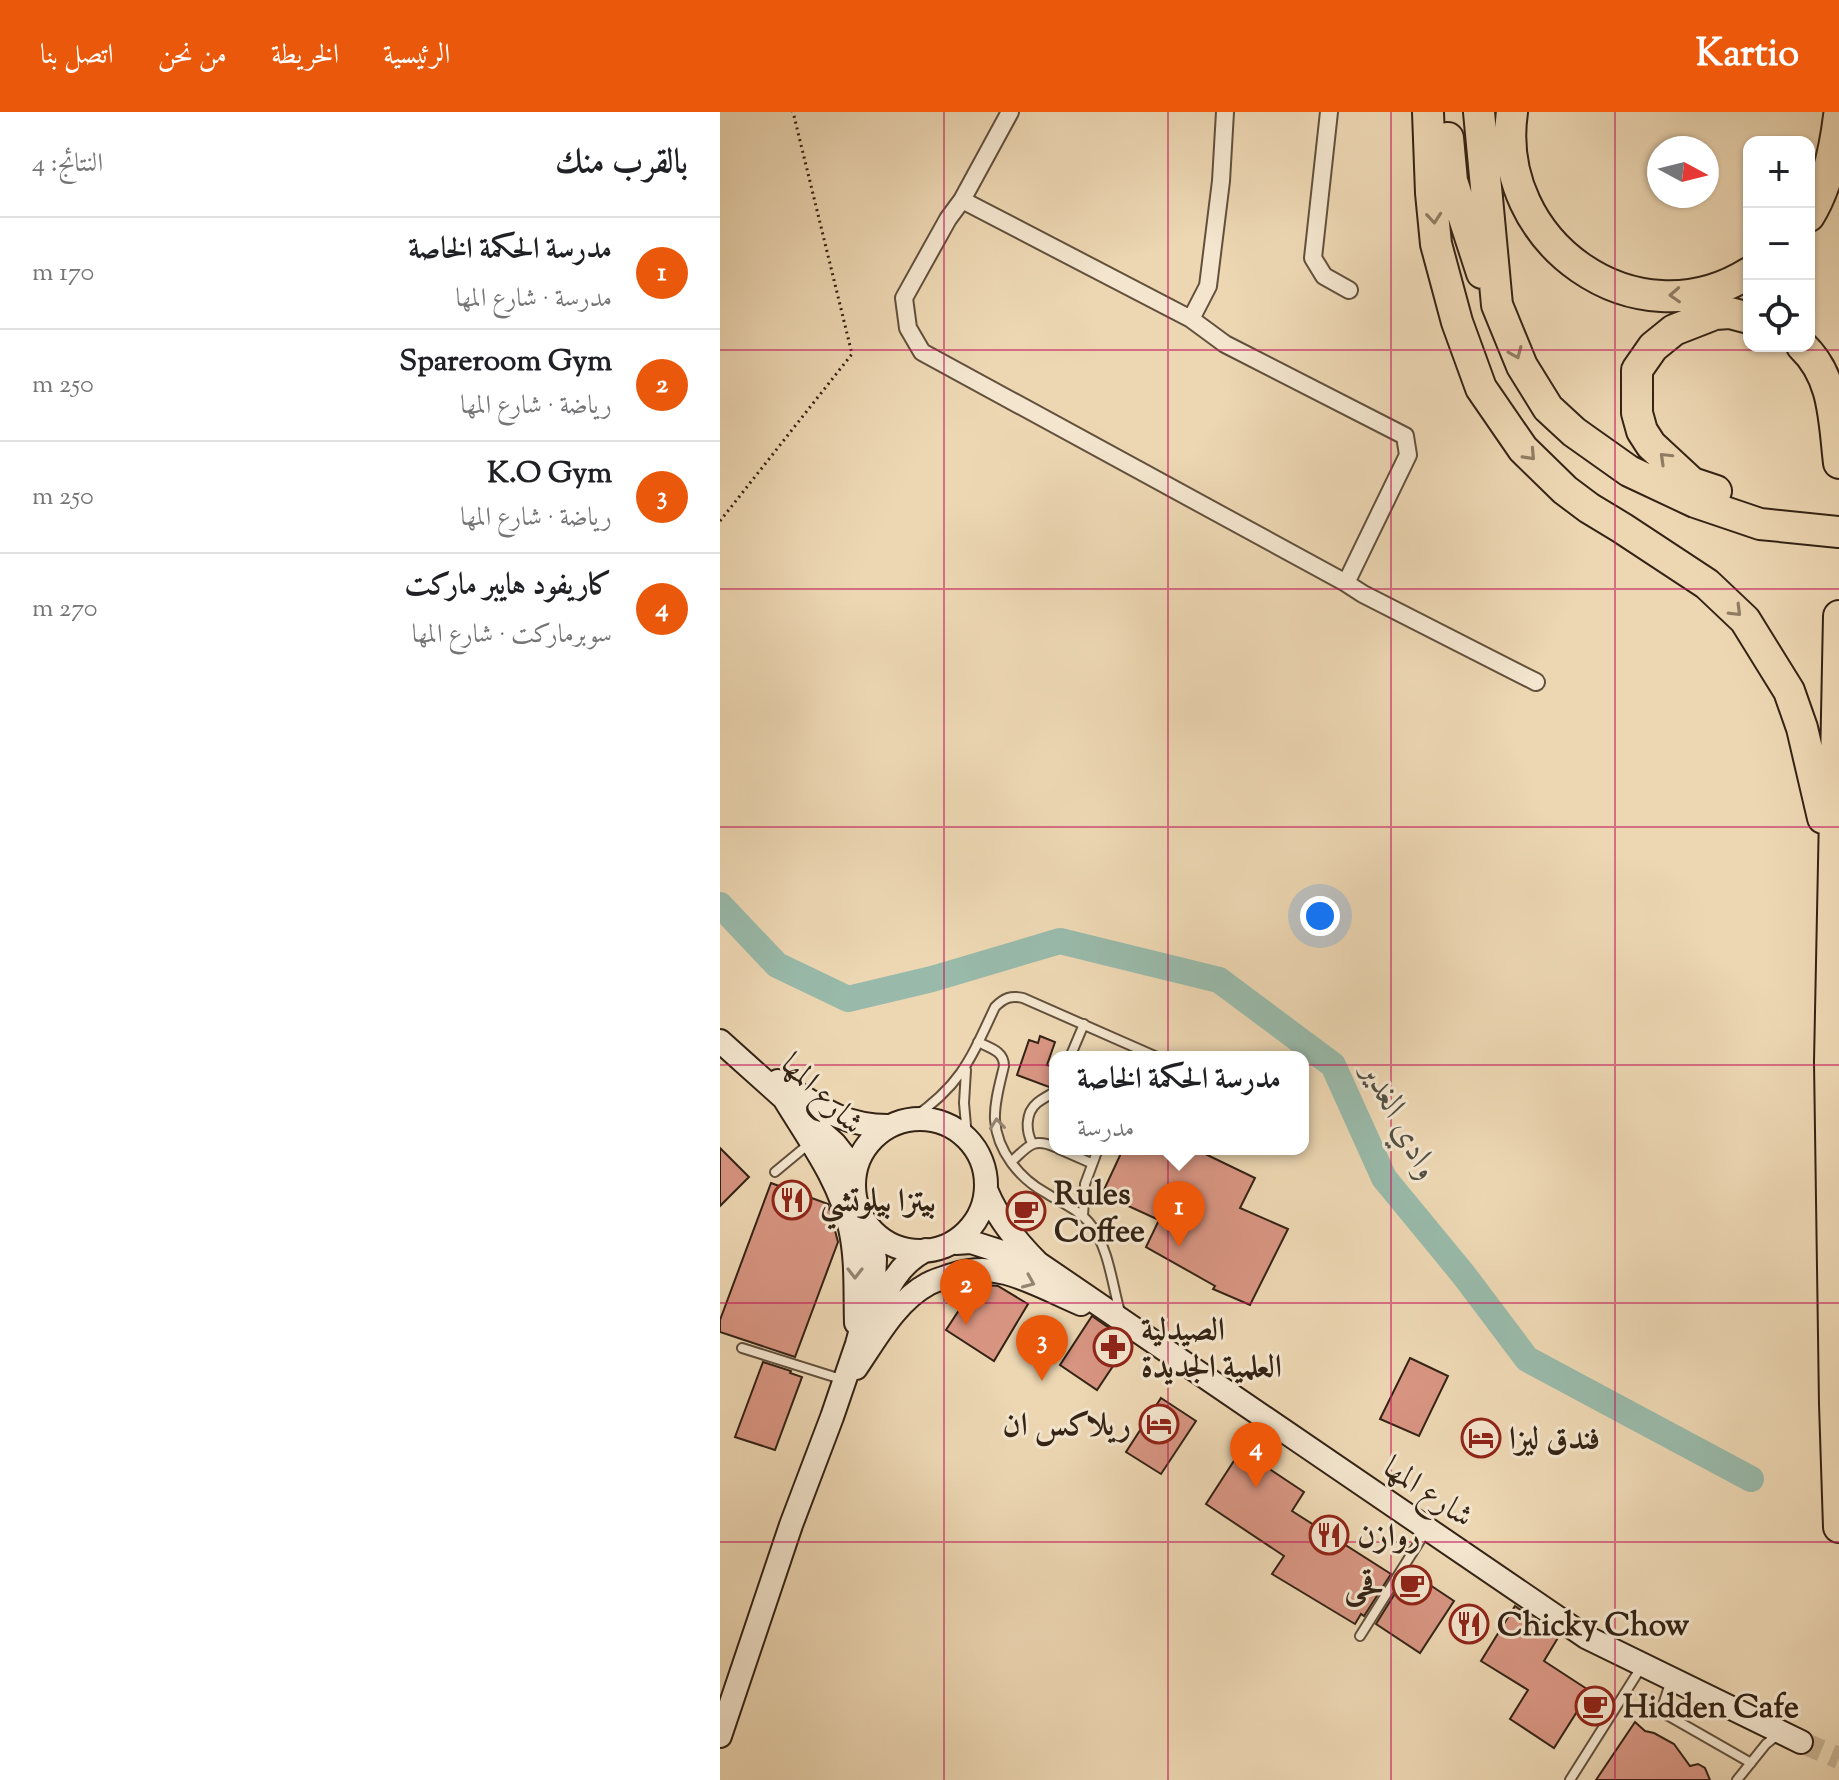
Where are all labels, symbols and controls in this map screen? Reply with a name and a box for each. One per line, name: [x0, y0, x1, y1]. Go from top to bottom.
text: Kartio: [1696, 29, 1799, 83]
text: اتصل بنا: [40, 36, 114, 76]
text: من نحن: [158, 36, 227, 76]
text: الخريطة: [271, 36, 339, 76]
text: الرئيسية: [383, 36, 450, 76]
north arrow: [1647, 136, 1719, 208]
map controls: [1743, 136, 1815, 352]
button: +: [1743, 136, 1815, 208]
text: بالقرب منك: [555, 139, 688, 188]
text: النتائج: 4: [32, 146, 103, 183]
button: −: [1743, 208, 1815, 280]
one-way arrow: [1425, 212, 1442, 225]
text: مدرسة الحكمة الخاصة: [408, 229, 612, 272]
text: 170 m: [32, 255, 94, 292]
text: 1: [658, 255, 666, 292]
button: locate: [1743, 280, 1815, 352]
text: مدرسة · شارع المها: [455, 281, 612, 318]
one-way arrow: [1668, 287, 1681, 304]
text: Spareroom Gym: [399, 341, 612, 384]
one-way arrow: [1507, 345, 1523, 359]
text: 250 m: [32, 367, 94, 404]
text: 2: [656, 367, 668, 404]
text: رياضة · شارع المها: [460, 388, 612, 425]
one-way arrow: [1520, 446, 1535, 460]
text: K.O Gym: [487, 453, 612, 496]
one-way arrow: [1660, 453, 1674, 467]
text: 250 m: [32, 479, 94, 516]
text: 3: [657, 479, 667, 516]
text: رياضة · شارع المها: [460, 500, 612, 537]
text: كاريفود هايبر ماركت: [404, 565, 612, 608]
text: 270 m: [32, 591, 98, 628]
text: 4: [655, 591, 669, 628]
one-way arrow: [1727, 602, 1741, 616]
text: سوبرماركت · شارع المها: [412, 617, 612, 654]
your location: [1300, 896, 1340, 936]
street label: شارع المها: [768, 1044, 873, 1147]
popup: [1049, 1051, 1309, 1155]
water label: وادي الغدير: [1346, 1051, 1450, 1189]
text: مدرسة الحكمة الخاصة: [1077, 1059, 1281, 1102]
text: مدرسة: [1077, 1111, 1134, 1148]
one-way arrow: [988, 1117, 1005, 1130]
place label: Rules Coffee: [1054, 1173, 1145, 1256]
restaurant icon: بيتزا بيلوتشي: [771, 1179, 813, 1221]
place label: بيتزا بيلوتشي: [820, 1180, 936, 1230]
pin: 1: [1153, 1181, 1205, 1247]
cafe icon: Rules Coffee: [1005, 1190, 1047, 1232]
pin: 2: [940, 1259, 992, 1325]
one-way arrow: [846, 1267, 864, 1280]
one-way arrow: [1021, 1272, 1035, 1288]
place label: الصيدلية العلمية الجديدة: [1141, 1309, 1282, 1392]
pin: 3: [1016, 1315, 1068, 1381]
pharmacy icon: الصيدلية العلمية الجديدة: [1092, 1326, 1134, 1368]
hotel icon: ريلاكس ان: [1138, 1403, 1180, 1445]
place label: ريلاكس ان: [1002, 1404, 1131, 1450]
hotel icon: فندق ليزا: [1460, 1417, 1502, 1459]
place label: فندق ليزا: [1509, 1418, 1600, 1464]
pin: 4: [1230, 1422, 1282, 1488]
street label: شارع المها: [1372, 1446, 1482, 1541]
restaurant icon: روازن: [1308, 1514, 1350, 1556]
place label: روازن: [1357, 1515, 1421, 1561]
cafe icon: قحى: [1391, 1564, 1433, 1606]
place label: قحى: [1344, 1565, 1384, 1611]
restaurant icon: Chicky Chow: [1448, 1603, 1490, 1645]
place label: Chicky Chow: [1497, 1604, 1689, 1650]
cafe icon: Hidden Cafe: [1574, 1685, 1616, 1727]
place label: Hidden Cafe: [1623, 1686, 1799, 1732]

